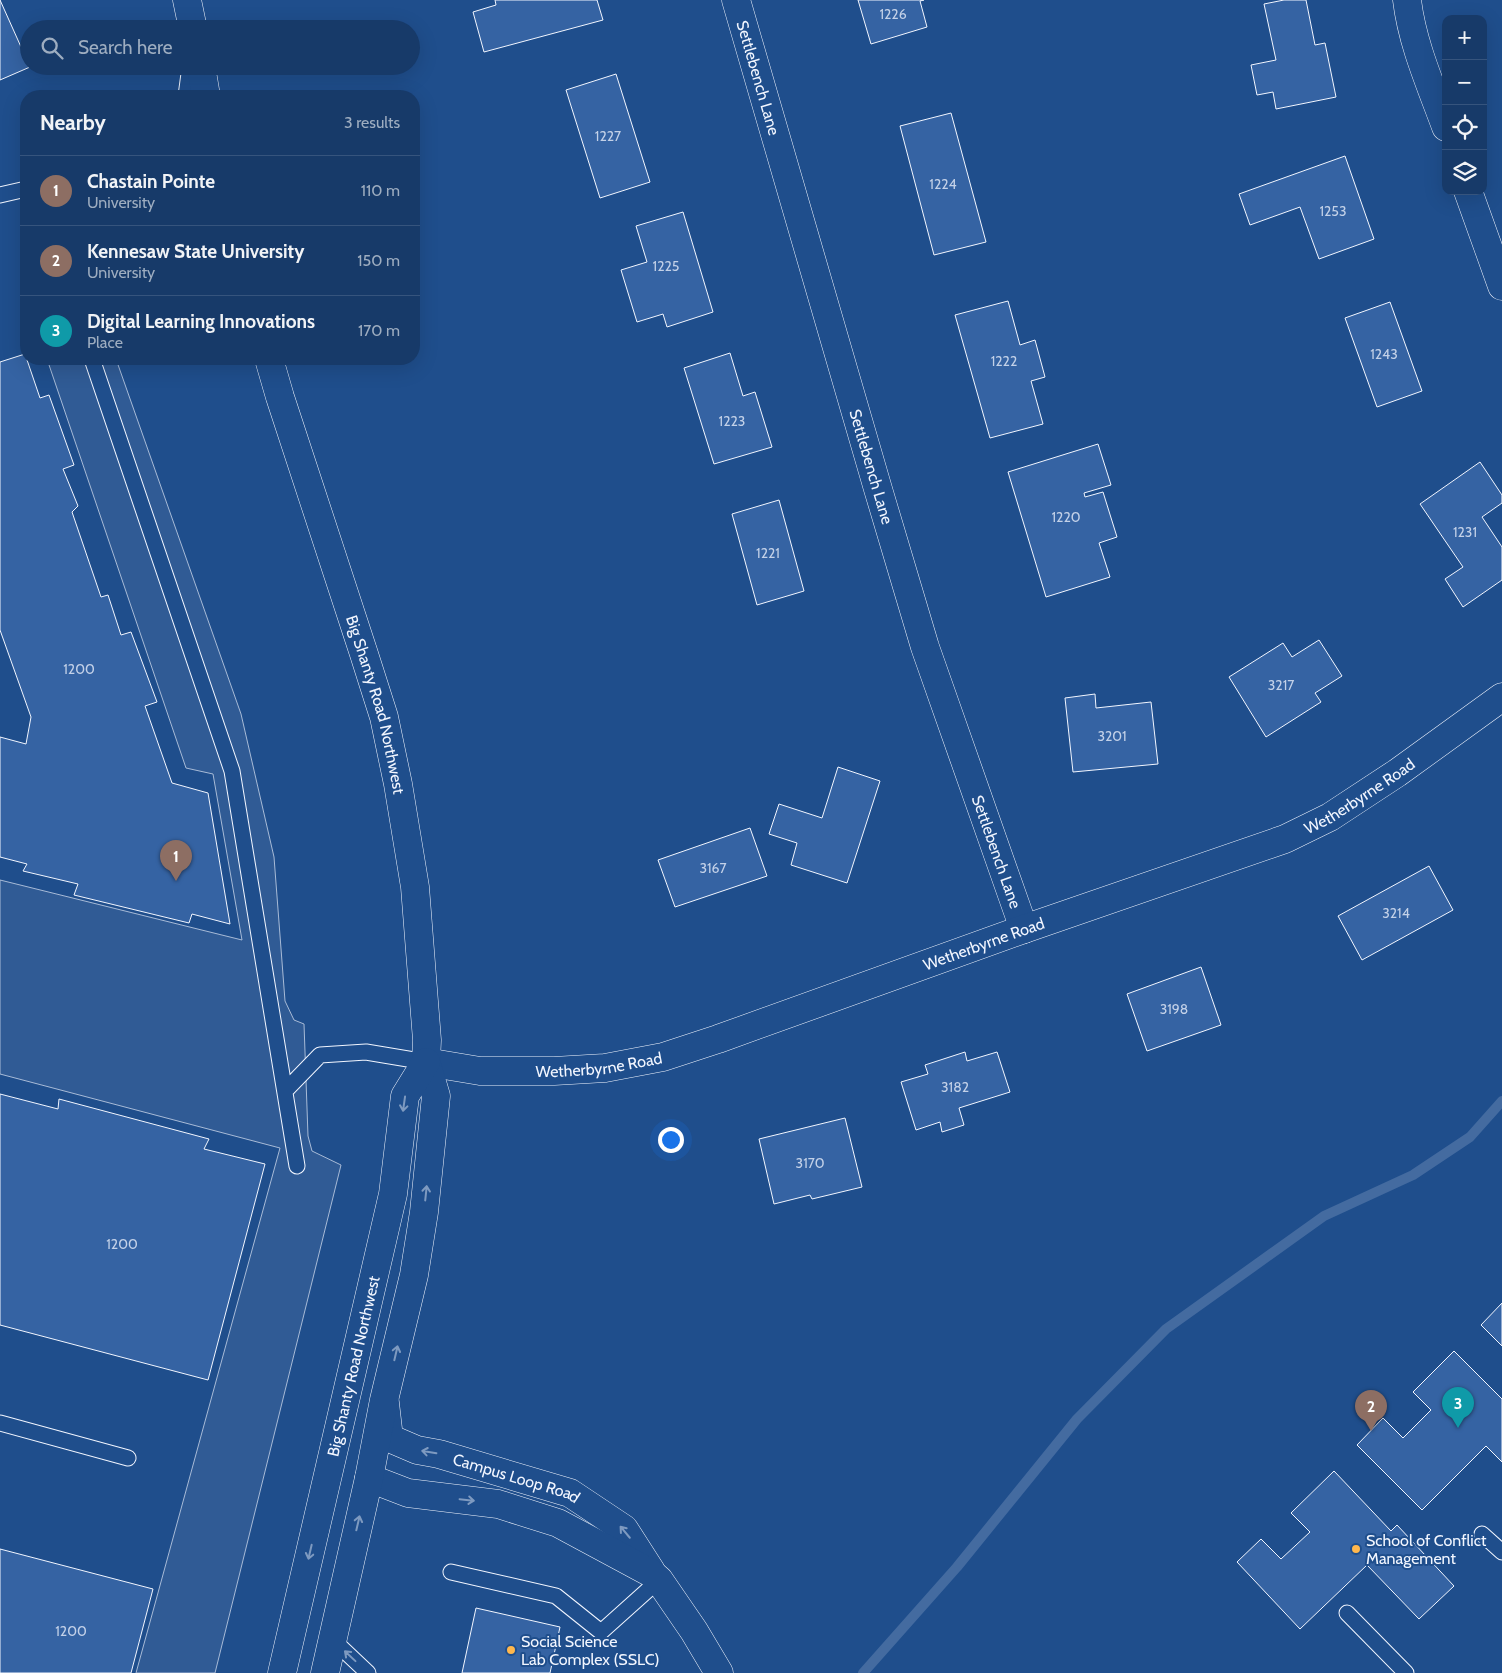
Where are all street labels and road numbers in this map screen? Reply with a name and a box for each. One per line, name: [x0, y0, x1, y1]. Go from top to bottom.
street label: Settlebench Lane: [732, 18, 784, 138]
street label: Settlebench Lane: [845, 407, 897, 527]
street label: Big Shanty Road Northwest: [342, 613, 409, 796]
street label: Wetherbyrne Road: [1301, 754, 1419, 838]
street label: Settlebench Lane: [968, 793, 1025, 911]
street label: Wetherbyrne Road: [921, 914, 1047, 974]
street label: Wetherbyrne Road: [536, 1048, 664, 1081]
street label: Big Shanty Road Northwest: [323, 1273, 384, 1459]
street label: Campus Loop Road: [451, 1450, 583, 1507]

